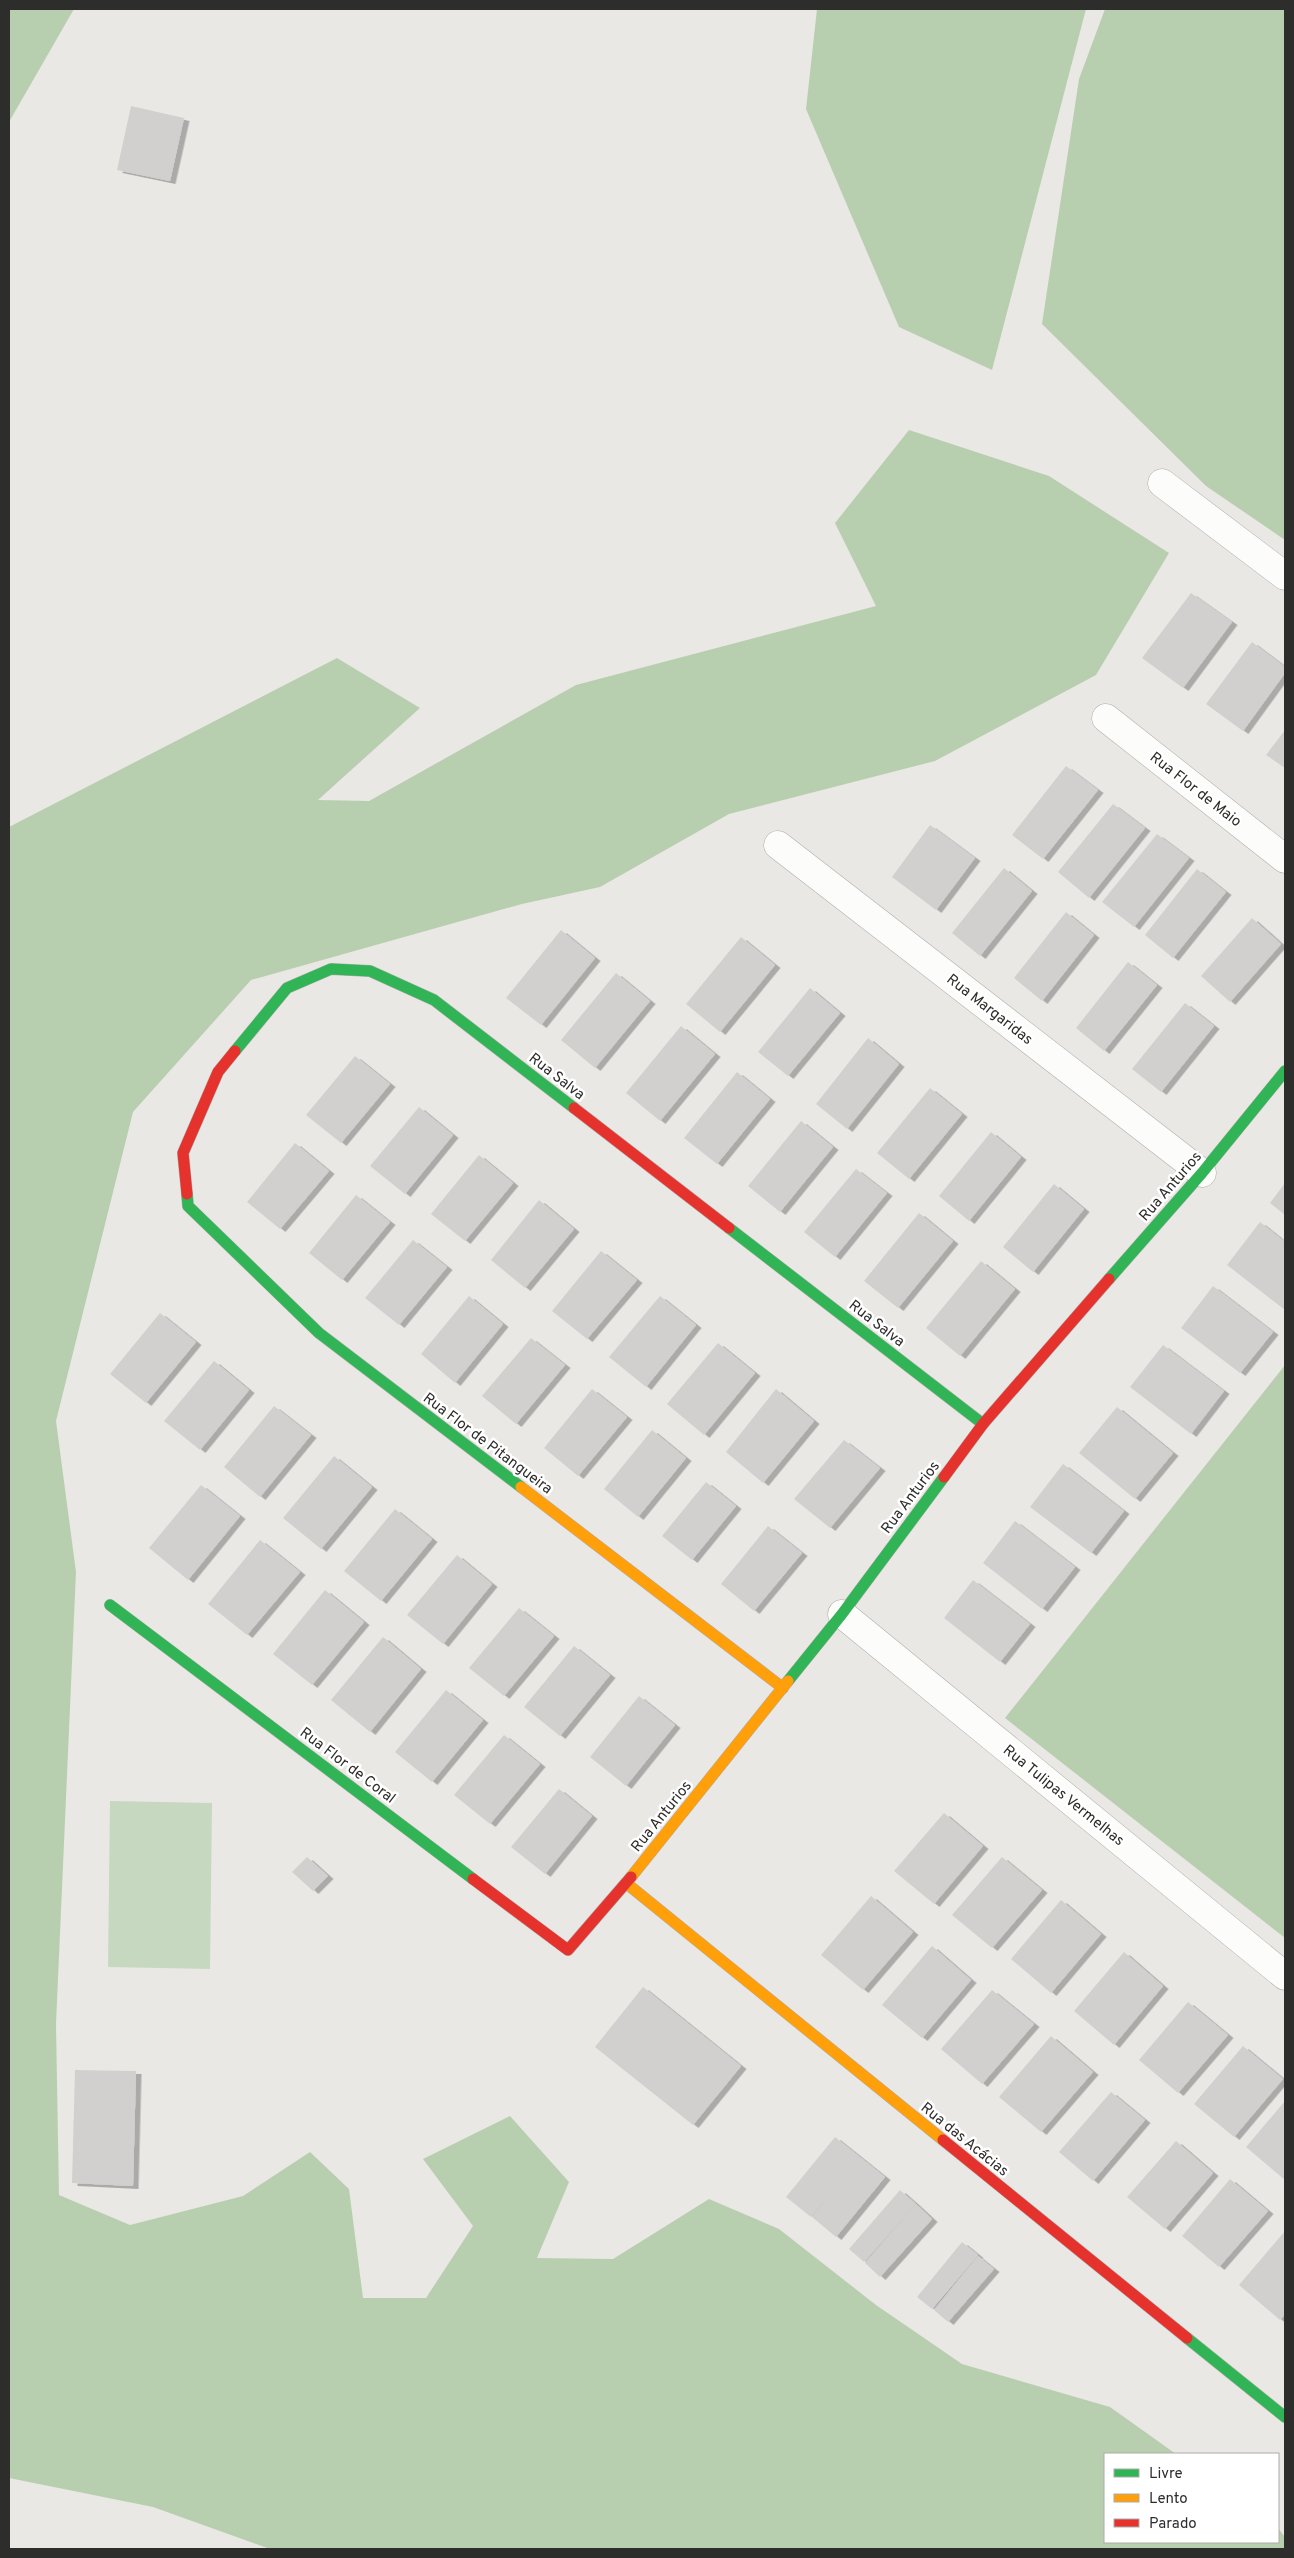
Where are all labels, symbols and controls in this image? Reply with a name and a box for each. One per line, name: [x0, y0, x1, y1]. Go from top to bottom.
street label: Rua Flor de Maio: [1145, 748, 1245, 832]
street label: Rua Margaridas: [942, 971, 1036, 1050]
street label: Rua Salva: [524, 1049, 588, 1105]
street label: Rua Anturios: [1136, 1148, 1207, 1226]
street label: Rua Salva: [844, 1296, 908, 1352]
street label: Rua Flor de Pitangueira: [419, 1389, 556, 1499]
street label: Rua Anturios: [878, 1458, 945, 1538]
street label: Rua Flor de Coral: [295, 1724, 399, 1808]
street label: Rua Tulipas Vermelhas: [999, 1741, 1128, 1851]
street label: Rua Anturios: [628, 1777, 697, 1856]
street label: Rua das Acácias: [916, 2099, 1012, 2181]
legend: [1104, 2453, 1279, 2543]
text: Livre: [1149, 2465, 1183, 2484]
text: Lento: [1149, 2490, 1188, 2509]
text: Parado: [1149, 2515, 1197, 2534]

